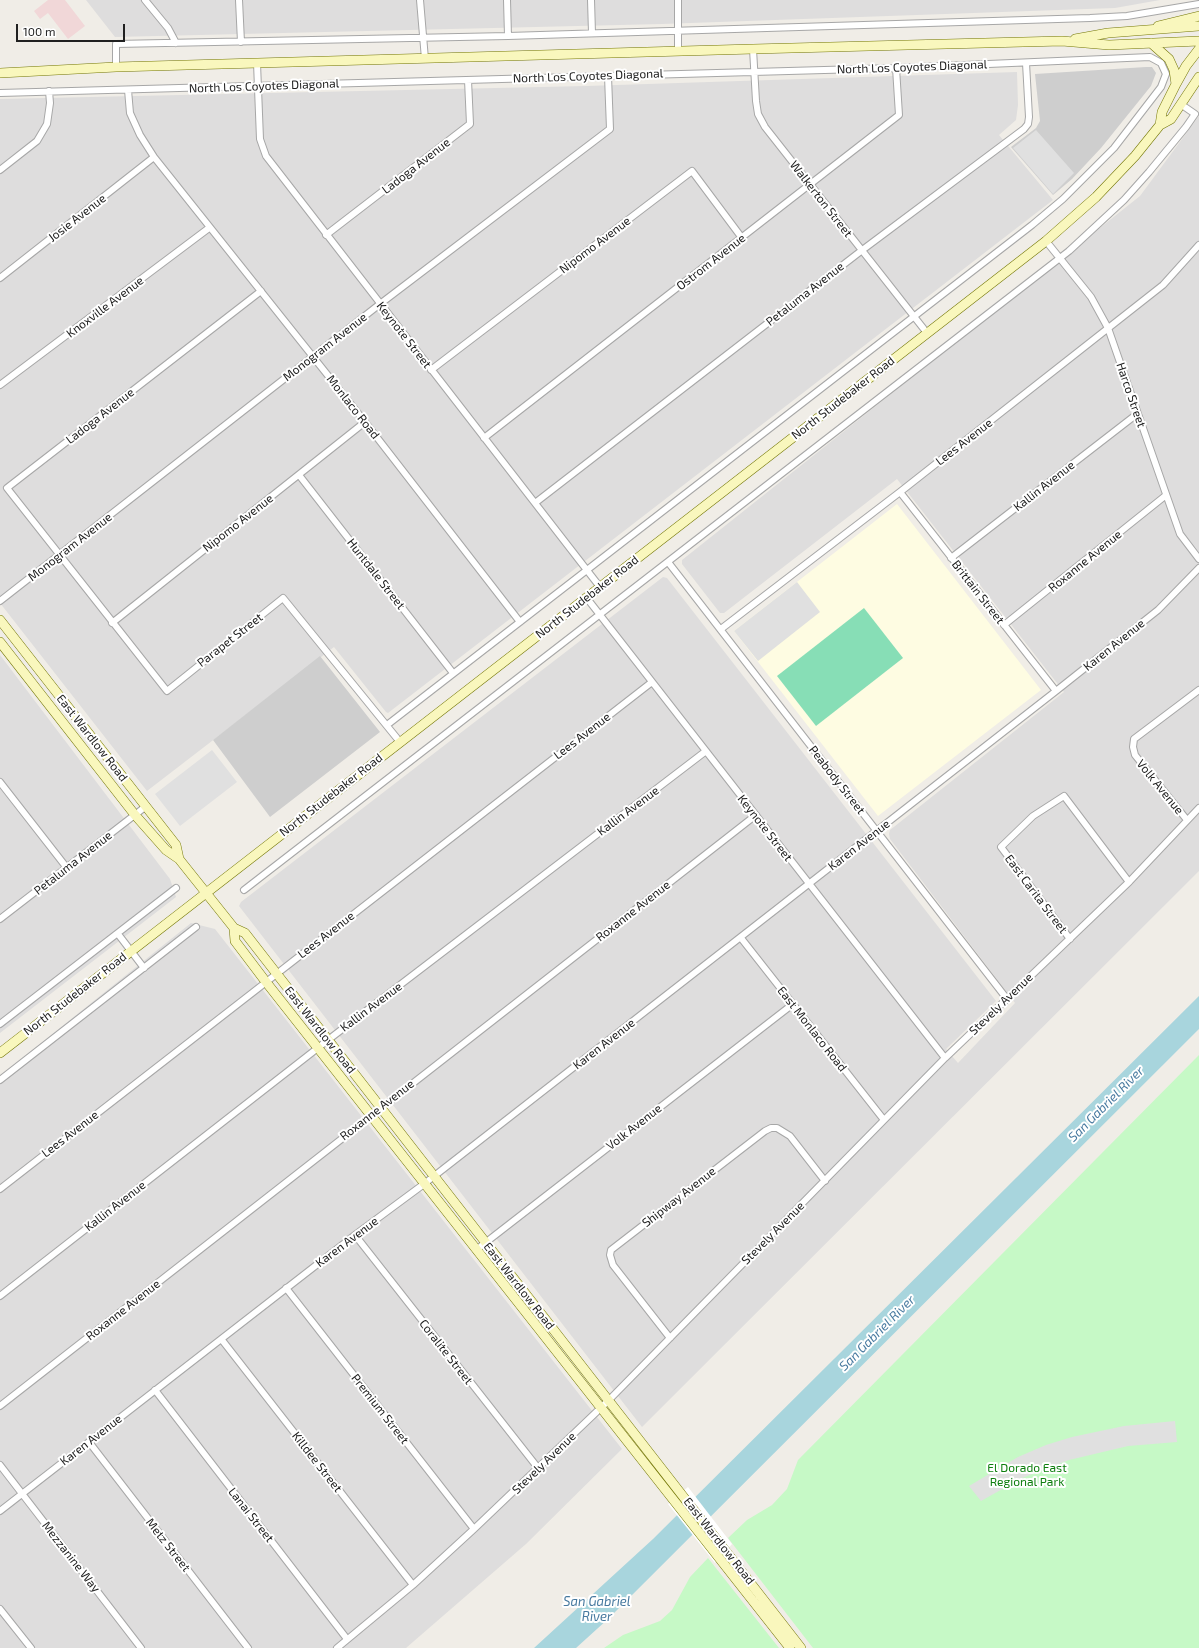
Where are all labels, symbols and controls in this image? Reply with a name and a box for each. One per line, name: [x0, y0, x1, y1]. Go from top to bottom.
scale bar: [18, 16, 127, 42]
text: 100 m: [23, 24, 55, 38]
street label: North Los Coyotes Diagonal: [836, 57, 988, 77]
street label: North Los Coyotes Diagonal: [512, 66, 664, 86]
street label: North Los Coyotes Diagonal: [188, 76, 340, 96]
street label: Ladoga Avenue: [379, 135, 453, 197]
street label: Walkerton Street: [787, 158, 855, 240]
street label: Josie Avenue: [45, 191, 109, 245]
street label: Nipomo Avenue: [557, 214, 633, 276]
street label: Ostrom Avenue: [674, 231, 748, 293]
street label: Petaluma Avenue: [763, 259, 847, 329]
street label: Knoxville Avenue: [64, 273, 146, 341]
street label: Keynote Street: [374, 299, 434, 371]
street label: Monogram Avenue: [280, 310, 370, 384]
street label: North Studebaker Road: [789, 353, 897, 443]
street label: Harco Street: [1113, 361, 1149, 429]
street label: Monlaco Road: [324, 372, 382, 442]
street label: Ladoga Avenue: [63, 385, 137, 447]
street label: Lees Avenue: [933, 415, 995, 469]
street label: Kallin Avenue: [1011, 458, 1077, 514]
street label: Nipomo Avenue: [200, 491, 276, 555]
street label: Monogram Avenue: [25, 510, 115, 584]
street label: Roxanne Avenue: [1045, 527, 1125, 595]
street label: Huntdale Street: [344, 536, 408, 612]
street label: North Studebaker Road: [533, 552, 641, 642]
street label: Brittain Street: [949, 557, 1007, 627]
street label: Parapet Street: [194, 610, 266, 670]
street label: Karen Avenue: [1080, 616, 1148, 674]
street label: East Wardlow Road: [54, 692, 130, 784]
street label: Lees Avenue: [551, 709, 613, 763]
street label: Peabody Street: [806, 743, 868, 817]
street label: North Studebaker Road: [277, 750, 385, 840]
street label: Volk Avenue: [1134, 757, 1186, 817]
street label: Kallin Avenue: [594, 783, 662, 839]
street label: Keynote Street: [735, 792, 795, 864]
street label: Karen Avenue: [825, 816, 893, 874]
street label: Petaluma Avenue: [31, 828, 115, 898]
street label: East Carita Street: [1002, 852, 1070, 936]
street label: Roxanne Avenue: [593, 878, 673, 944]
street label: Lees Avenue: [295, 908, 357, 962]
street label: North Studebaker Road: [21, 949, 129, 1039]
street label: Stevely Avenue: [966, 970, 1036, 1038]
street label: Kallin Avenue: [337, 979, 405, 1035]
street label: East Wardlow Road: [282, 984, 358, 1076]
street label: East Monlaco Road: [774, 984, 850, 1074]
street label: Karen Avenue: [570, 1015, 638, 1073]
water label: San Gabriel River: [1065, 1063, 1147, 1145]
street label: Roxanne Avenue: [337, 1077, 417, 1143]
street label: Volk Avenue: [603, 1101, 665, 1153]
street label: Lees Avenue: [39, 1107, 101, 1161]
street label: Shipway Avenue: [639, 1164, 719, 1230]
street label: Kallin Avenue: [82, 1178, 148, 1234]
street label: Stevely Avenue: [739, 1199, 807, 1267]
street label: Karen Avenue: [313, 1214, 381, 1270]
street label: East Wardlow Road: [481, 1240, 557, 1332]
street label: Roxanne Avenue: [83, 1277, 163, 1343]
water label: San Gabriel River: [836, 1292, 918, 1374]
street label: Coralite Street: [416, 1317, 476, 1387]
street label: Premium Street: [348, 1371, 412, 1447]
street label: Karen Avenue: [57, 1411, 125, 1469]
street label: Killdee Street: [289, 1429, 345, 1495]
street label: Stevely Avenue: [509, 1429, 579, 1497]
park label: El Dorado East Regional Park: [987, 1461, 1067, 1489]
street label: Lanai Street: [225, 1485, 277, 1545]
street label: East Wardlow Road: [681, 1495, 757, 1587]
street label: Metz Street: [143, 1515, 193, 1575]
street label: Mezzanine Way: [39, 1519, 103, 1595]
water label: San Gabriel River: [563, 1594, 631, 1625]

